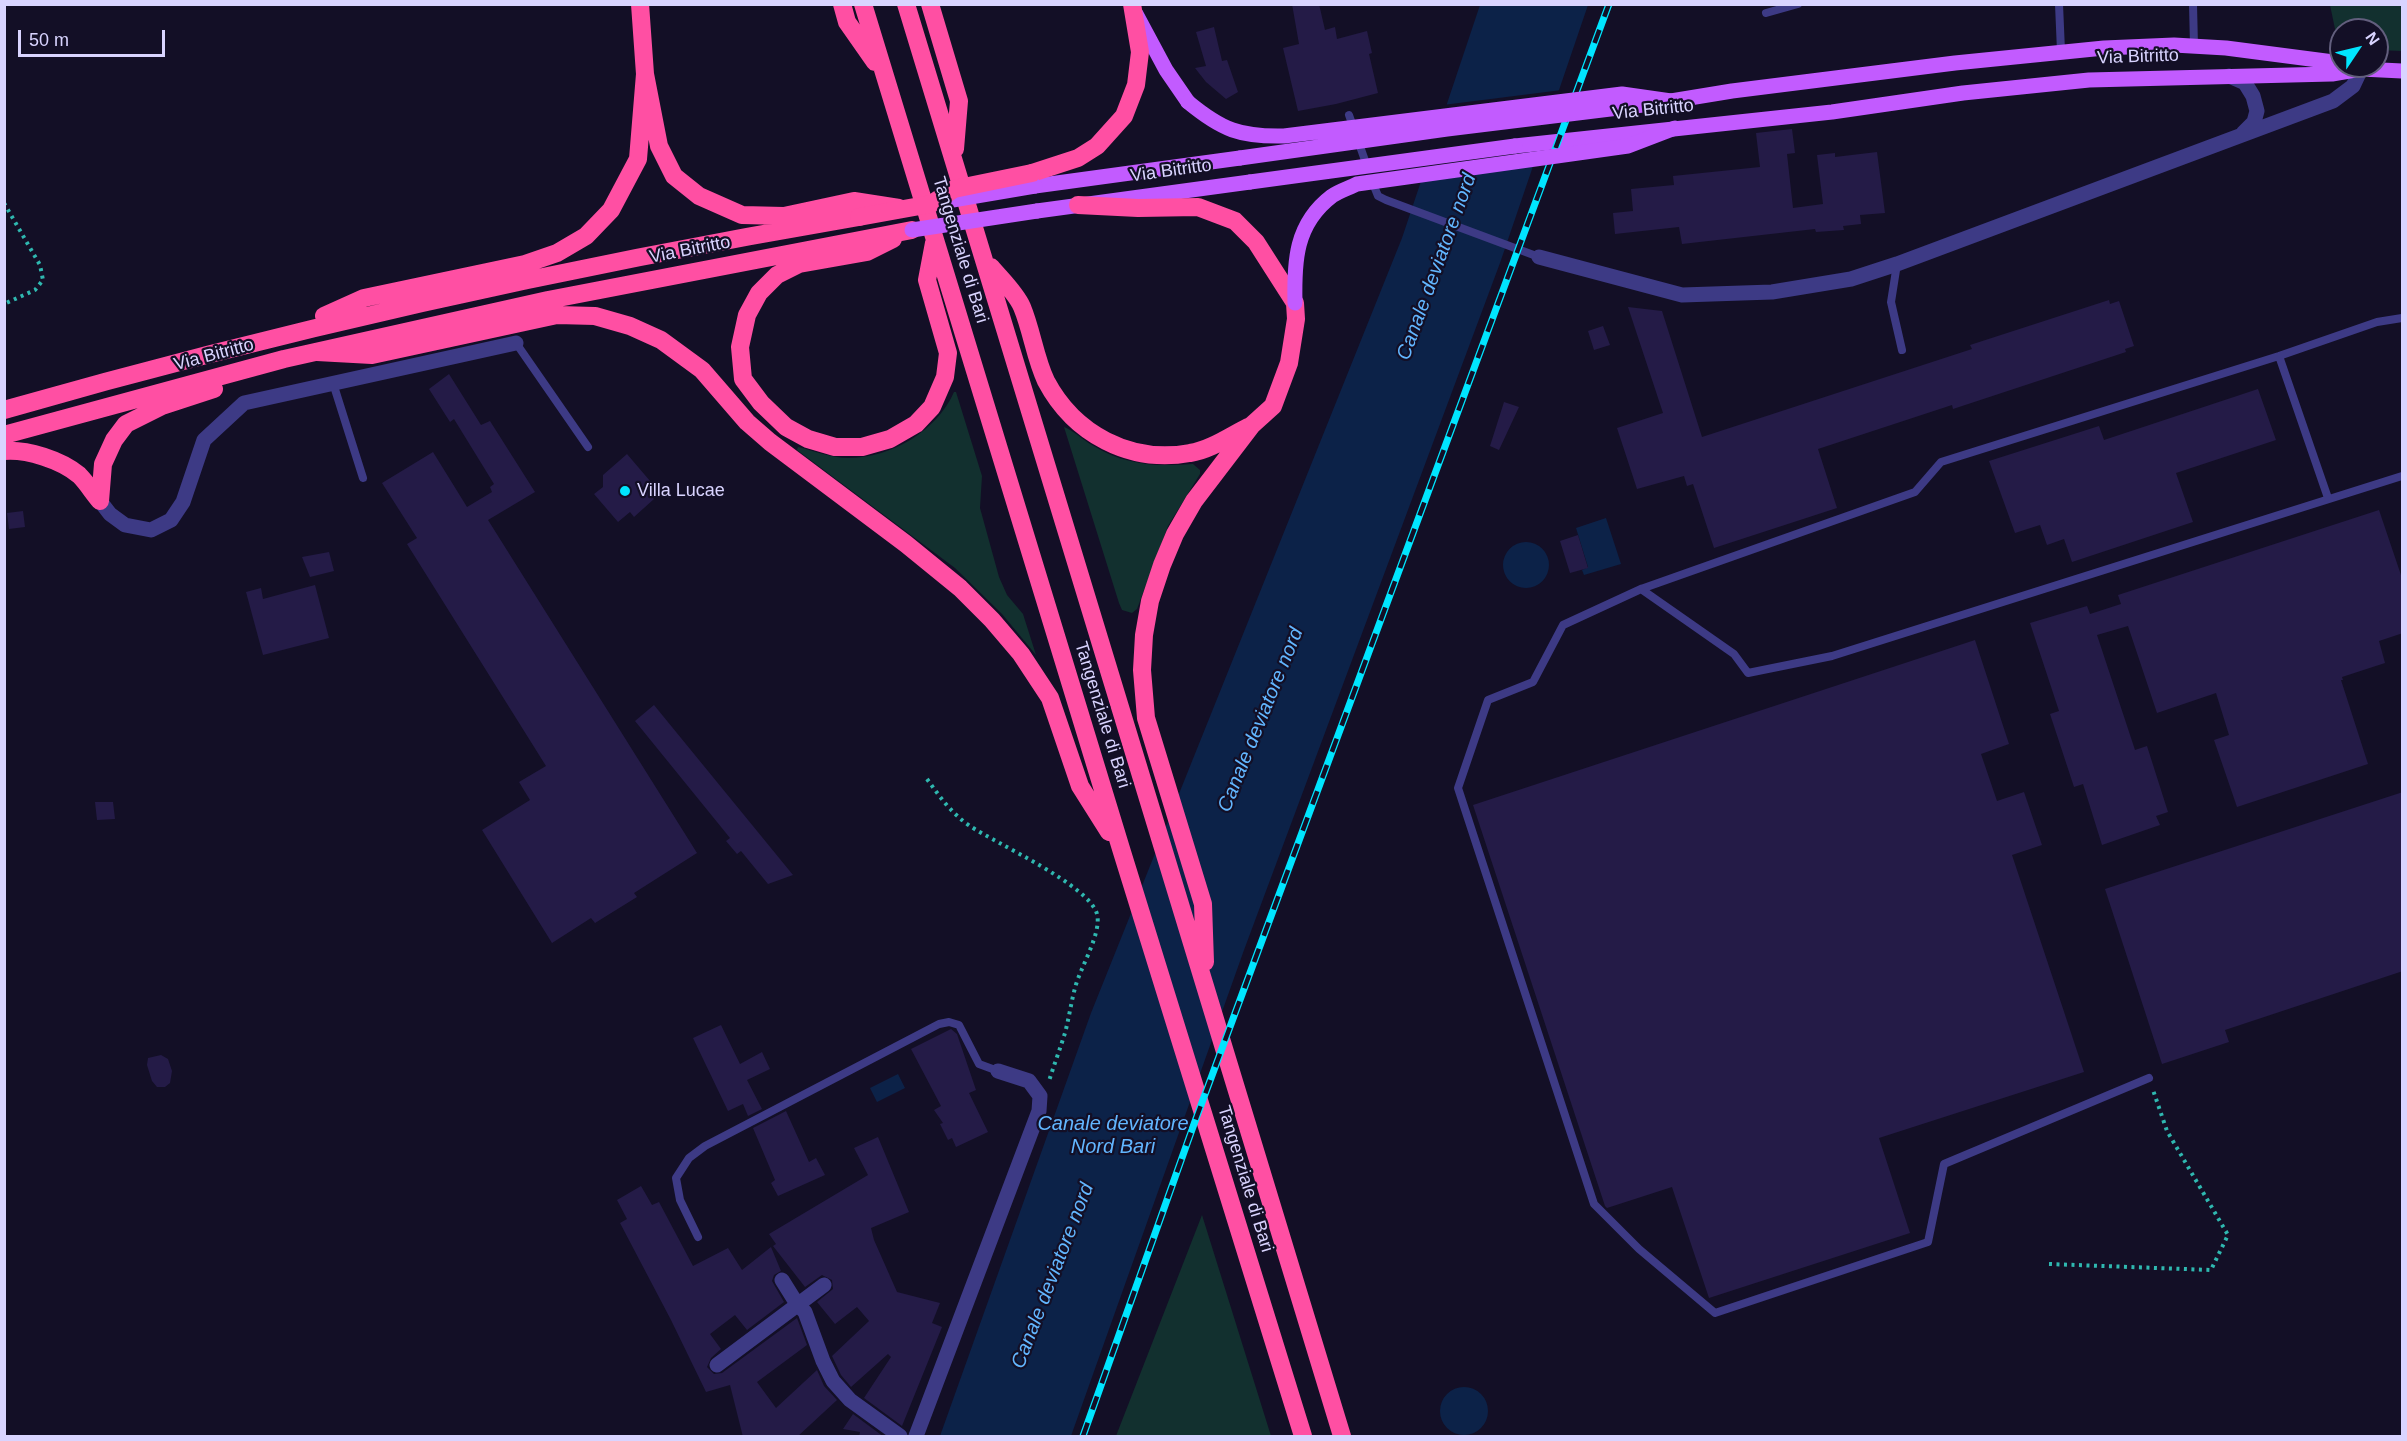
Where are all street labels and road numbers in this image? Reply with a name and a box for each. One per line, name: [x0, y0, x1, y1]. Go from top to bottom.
street label: Via Bitritto: [2097, 45, 2179, 69]
street label: Via Bitritto: [1611, 95, 1695, 125]
street label: Via Bitritto: [1129, 155, 1213, 187]
street label: Tangenziale di Bari: [927, 174, 993, 326]
street label: Via Bitritto: [648, 232, 732, 268]
street label: Via Bitritto: [172, 334, 256, 376]
street label: Tangenziale di Bari: [1069, 639, 1135, 791]
street label: Tangenziale di Bari: [1212, 1103, 1278, 1255]

